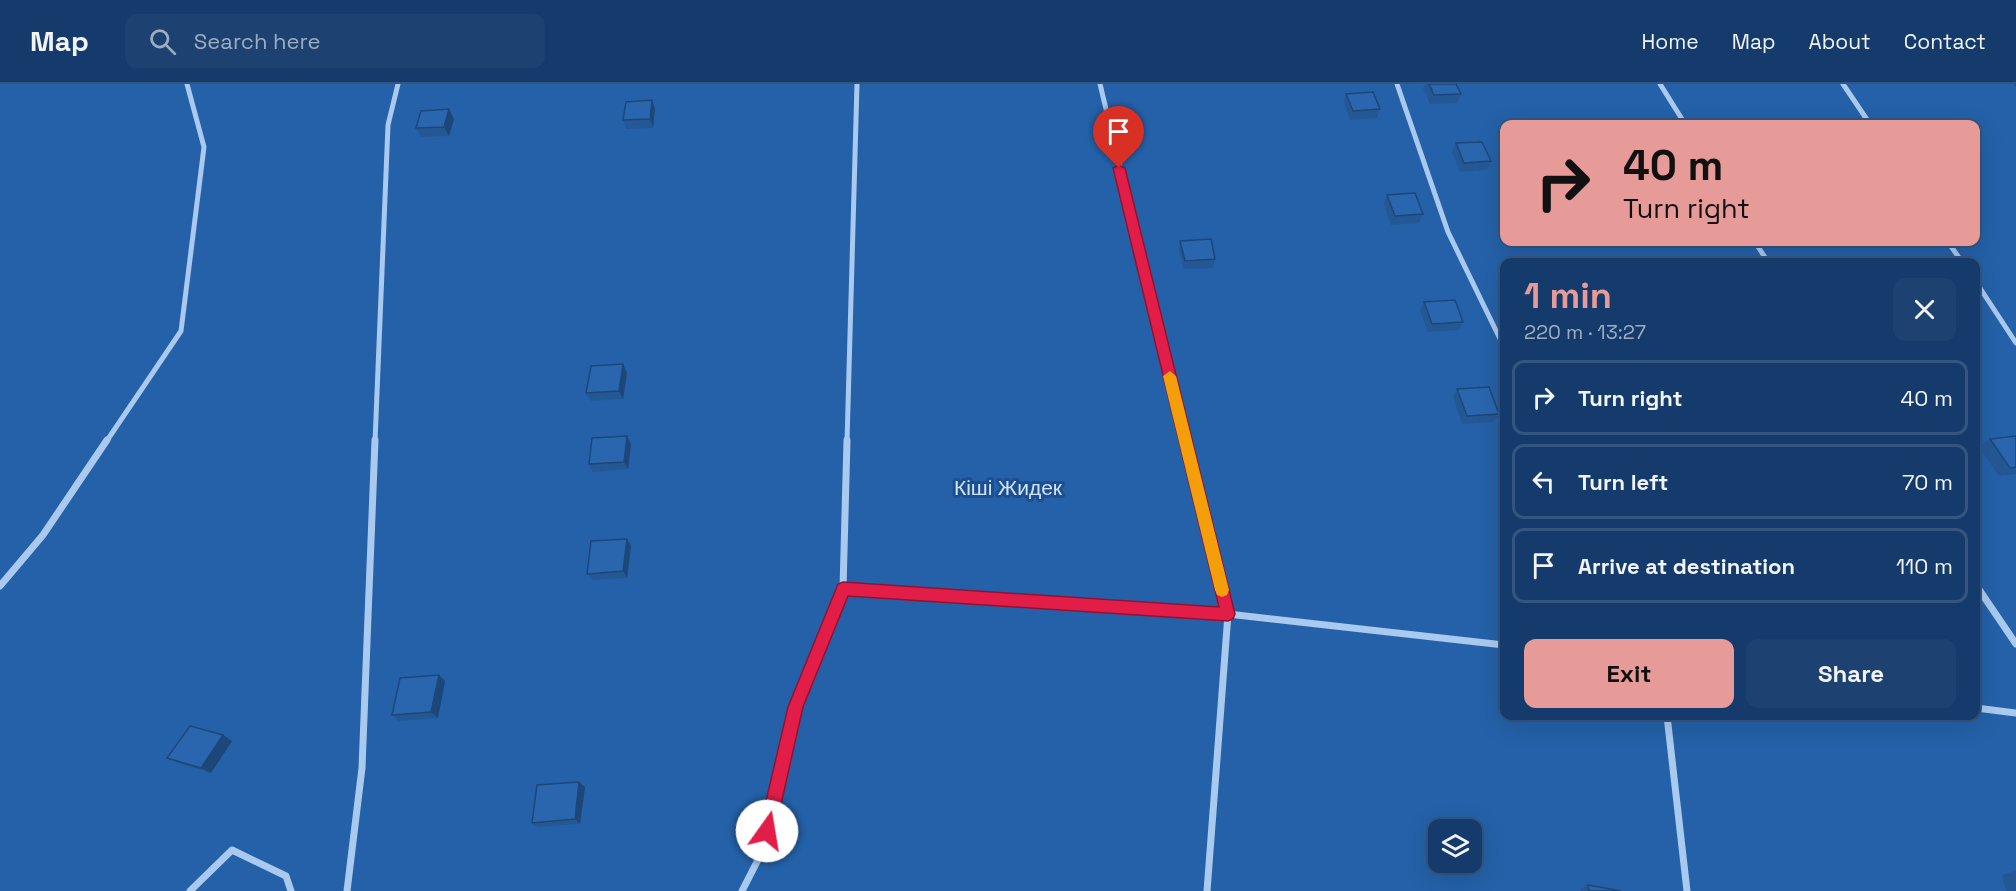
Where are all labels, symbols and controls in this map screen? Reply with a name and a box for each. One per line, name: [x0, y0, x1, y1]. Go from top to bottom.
search box: [125, 14, 545, 68]
text: Map: [30, 23, 89, 59]
icon: search: [146, 25, 179, 58]
text: Search here: [194, 27, 321, 55]
text: Home: [1641, 28, 1699, 55]
text: Map: [1732, 28, 1776, 55]
text: About: [1809, 28, 1871, 55]
text: Contact: [1904, 28, 1986, 55]
pin: [1093, 106, 1144, 168]
icon: arrive: [1102, 115, 1135, 148]
text: 40 m: [1623, 139, 1723, 192]
icon: right: [1524, 144, 1602, 222]
text: Turn right: [1623, 191, 1750, 226]
text: 1 min: [1524, 273, 1612, 319]
button: close: [1893, 278, 1956, 341]
text: 220 m · 13:27: [1524, 319, 1646, 345]
icon: right: [1527, 381, 1560, 414]
text: Turn right: [1578, 384, 1683, 412]
text: 40 m: [1901, 384, 1953, 412]
icon: left: [1527, 465, 1560, 498]
text: Turn left: [1578, 468, 1668, 496]
text: 70 m: [1902, 468, 1953, 496]
park label: Кіші Жидек: [954, 474, 1063, 501]
icon: arrive: [1527, 549, 1560, 582]
text: Arrive at destination: [1578, 552, 1795, 580]
text: 110 m: [1896, 552, 1953, 580]
button: Exit: [1524, 639, 1734, 708]
button: Share: [1746, 639, 1956, 708]
position arrow: [735, 799, 799, 863]
map controls: [1428, 819, 1482, 873]
button: layers: [1428, 819, 1482, 873]

